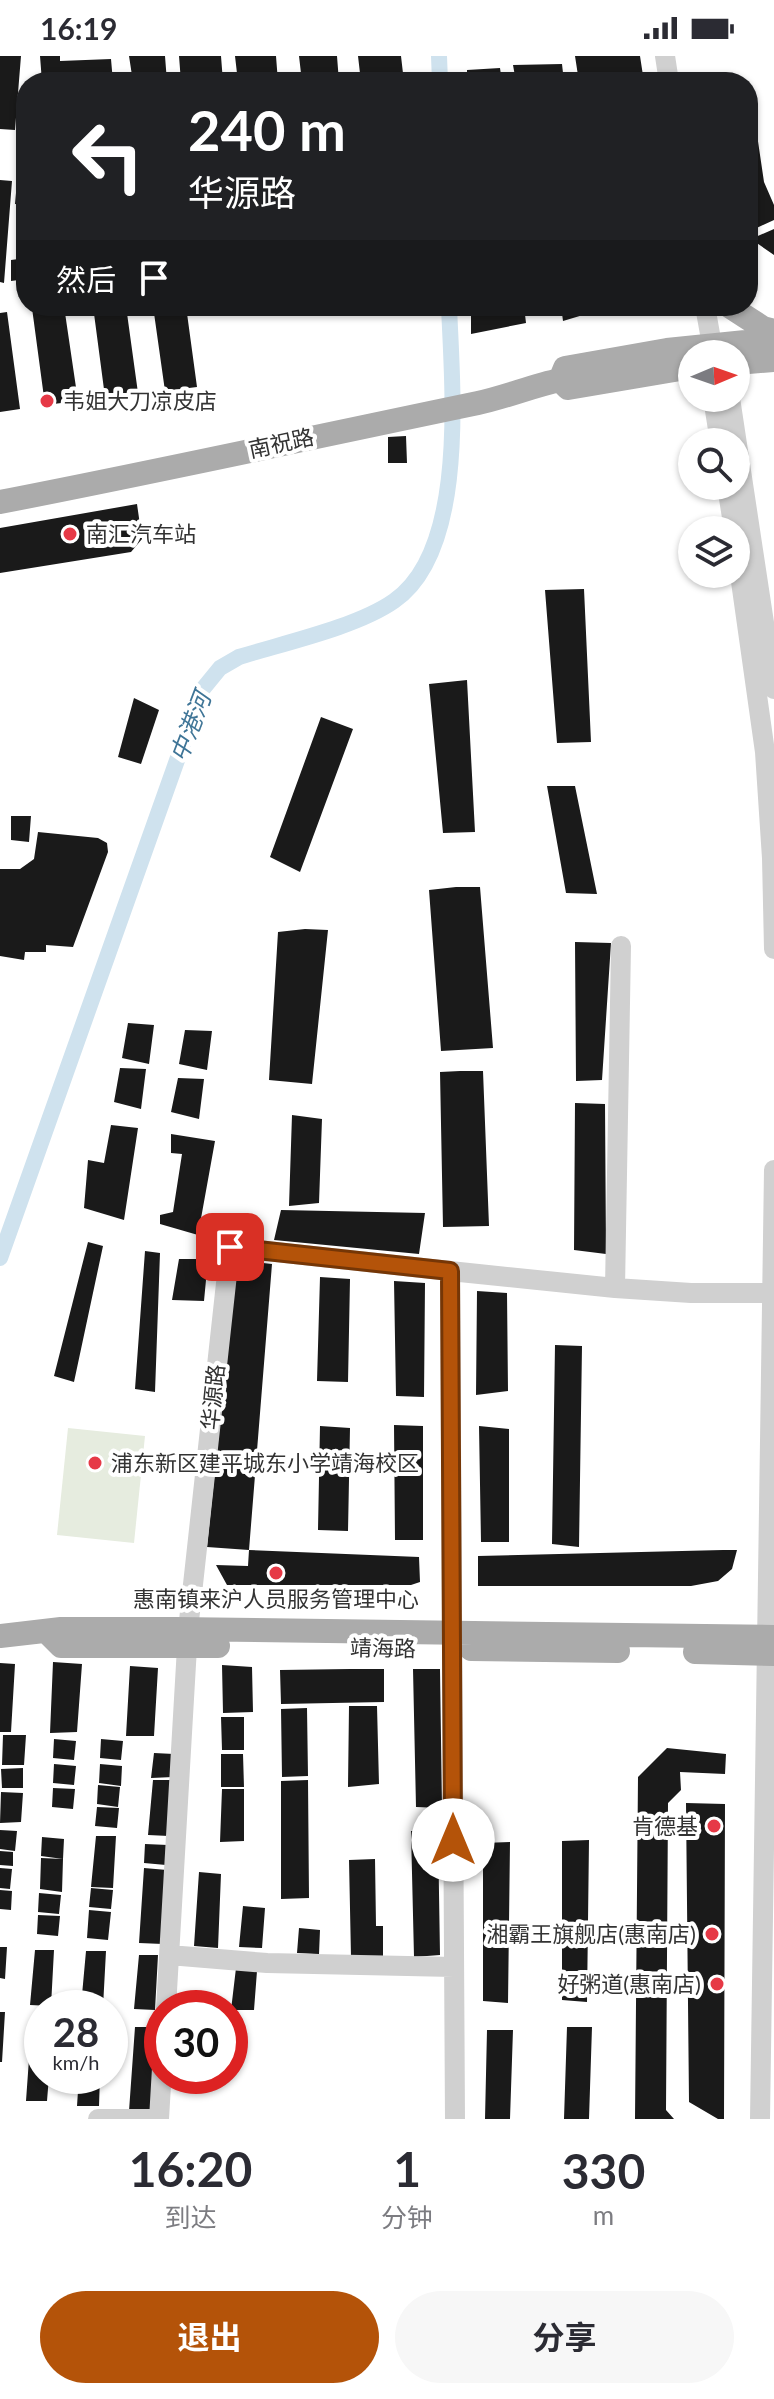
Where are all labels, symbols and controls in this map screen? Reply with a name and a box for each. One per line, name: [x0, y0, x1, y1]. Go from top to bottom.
text: 16:19: [40, 10, 117, 46]
text: 240 m: [188, 96, 346, 163]
icon: left: [56, 104, 160, 208]
text: 华源路: [188, 170, 296, 214]
icon: arrive: [132, 256, 176, 300]
text: 然后: [56, 261, 116, 297]
north arrow: [678, 340, 750, 412]
map controls: [678, 340, 750, 588]
place label: 韦姐大刀凉皮店: [63, 387, 217, 414]
marker: 韦姐大刀凉皮店: [38, 392, 56, 410]
street label: 南祝路: [246, 422, 316, 463]
button: search: [678, 428, 750, 500]
button: layers: [678, 516, 750, 588]
place label: 南汇汽车站: [86, 520, 196, 547]
marker: 南汇汽车站: [61, 525, 79, 543]
water label: 中港河: [163, 684, 217, 765]
pin: [196, 1213, 264, 1281]
icon: arrive: [208, 1225, 252, 1269]
street label: 华源路: [196, 1363, 229, 1431]
place label: 浦东新区建平城东小学靖海校区: [111, 1449, 419, 1476]
marker: 浦东新区建平城东小学靖海校区: [86, 1454, 104, 1472]
marker: 惠南镇来沪人员服务管理中心: [267, 1564, 285, 1582]
place label: 惠南镇来沪人员服务管理中心: [133, 1585, 419, 1612]
street label: 靖海路: [350, 1633, 416, 1662]
position arrow: [411, 1798, 495, 1882]
place label: 肯德基: [632, 1812, 698, 1839]
marker: 肯德基: [705, 1817, 723, 1835]
place label: 湘霸王旗舰店(惠南店): [486, 1920, 696, 1947]
marker: 湘霸王旗舰店(惠南店): [703, 1925, 721, 1943]
place label: 好粥道(惠南店): [557, 1970, 701, 1997]
marker: 好粥道(惠南店): [708, 1975, 726, 1993]
speed limit sign: 30: [144, 1990, 248, 2094]
text: 28: [53, 2008, 99, 2056]
text: km/h: [53, 2050, 99, 2074]
text: 16:20: [129, 2140, 252, 2197]
text: 1: [393, 2140, 421, 2197]
text: 330: [562, 2142, 645, 2199]
text: m: [593, 2199, 614, 2231]
text: 到达: [165, 2201, 217, 2233]
text: 分钟: [381, 2201, 433, 2233]
button: 退出: [40, 2291, 379, 2383]
button: 分享: [395, 2291, 734, 2383]

